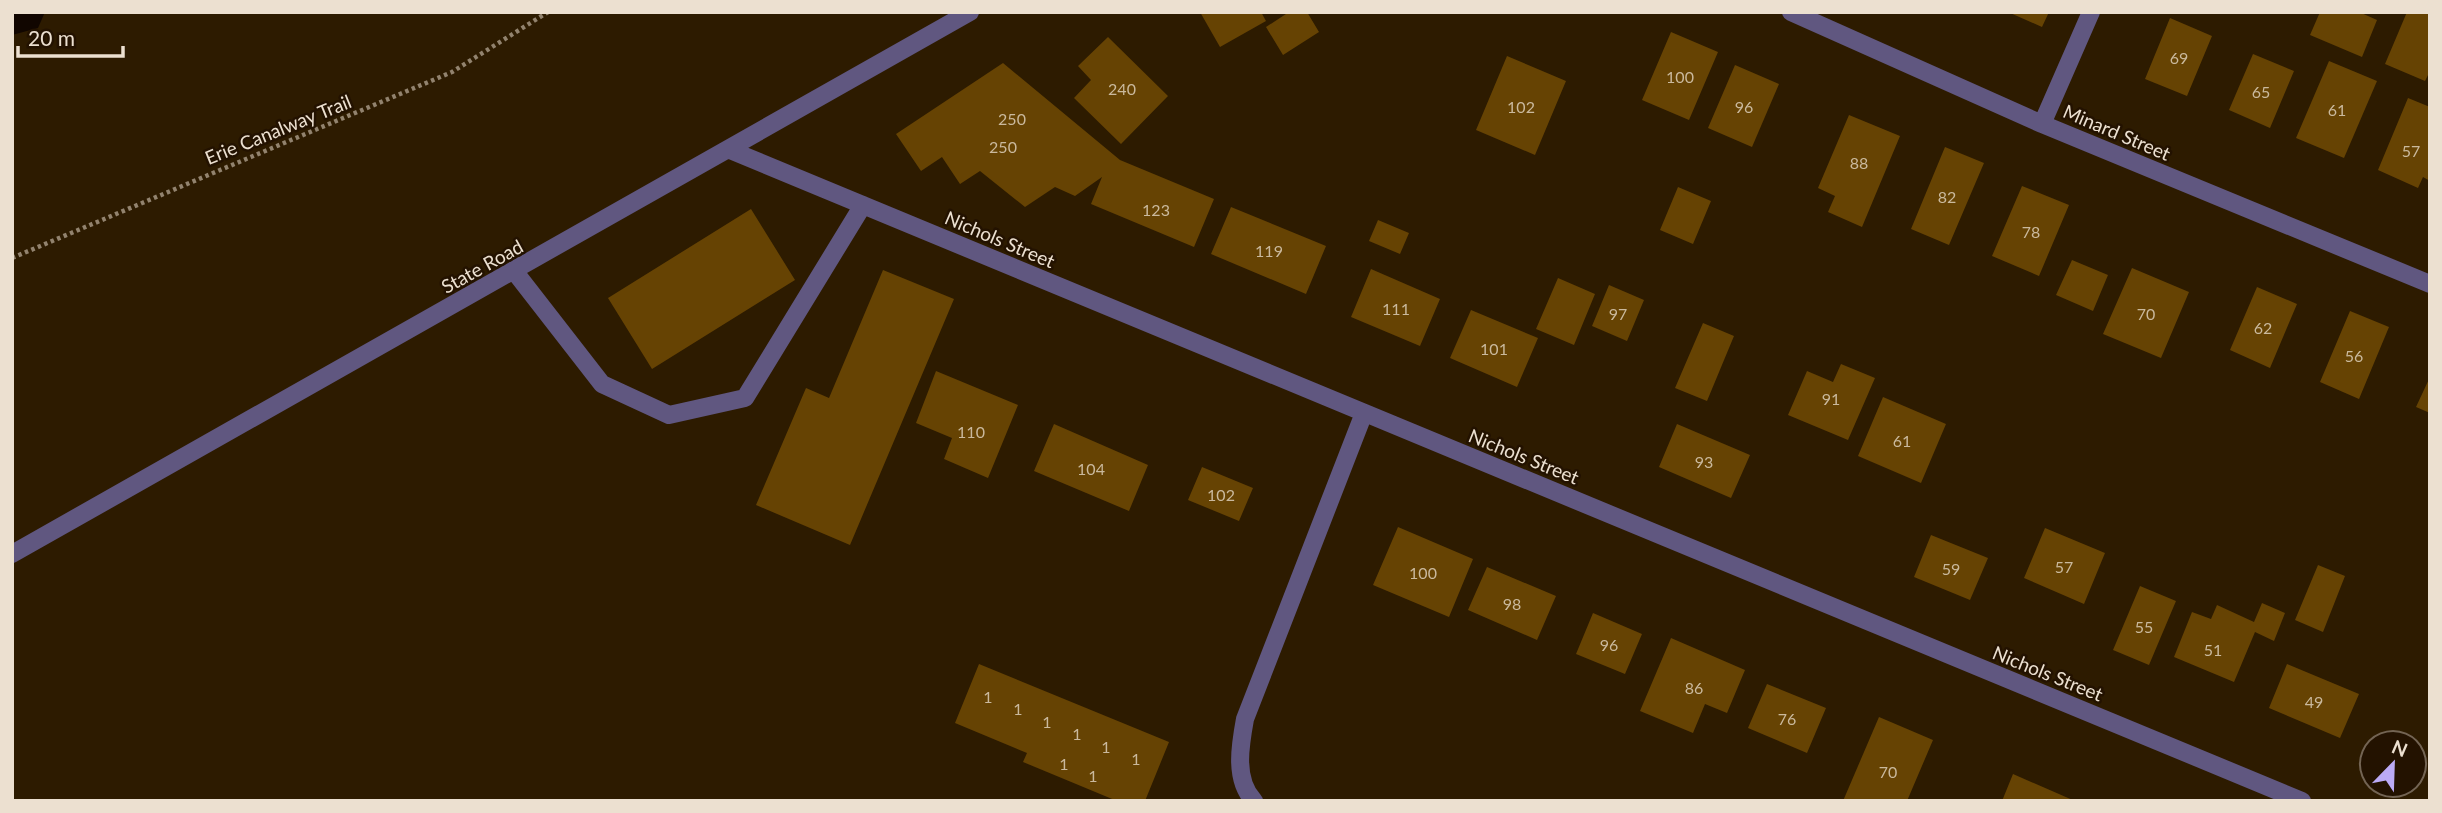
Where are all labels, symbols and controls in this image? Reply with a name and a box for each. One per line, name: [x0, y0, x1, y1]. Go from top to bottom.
scale bar: [18, 14, 122, 58]
text: 20 m: [28, 25, 75, 50]
house number: 69: [2170, 48, 2188, 67]
house number: 100: [1666, 67, 1694, 86]
house number: 240: [1108, 79, 1136, 98]
house number: 65: [2252, 82, 2270, 101]
street label: Erie Canalway Trail: [201, 89, 355, 169]
house number: 102: [1507, 97, 1535, 116]
house number: 96: [1735, 97, 1753, 116]
street label: Minard Street: [2060, 99, 2174, 165]
house number: 61: [2328, 100, 2346, 119]
house number: 250: [998, 109, 1026, 128]
house number: 250: [989, 137, 1017, 156]
house number: 57: [2402, 141, 2420, 160]
house number: 88: [1850, 153, 1868, 172]
house number: 82: [1938, 187, 1956, 206]
house number: 123: [1142, 200, 1170, 219]
street label: Nichols Street: [942, 206, 1058, 273]
house number: 78: [2022, 222, 2040, 241]
street label: State Road: [437, 234, 527, 298]
house number: 119: [1255, 241, 1283, 260]
house number: 111: [1382, 299, 1410, 318]
house number: 97: [1609, 304, 1627, 323]
house number: 70: [2137, 304, 2155, 323]
house number: 62: [2254, 318, 2272, 337]
house number: 101: [1480, 339, 1508, 358]
house number: 56: [2345, 346, 2363, 365]
house number: 91: [1822, 389, 1840, 408]
house number: 110: [957, 422, 985, 441]
street label: Nichols Street: [1465, 423, 1583, 489]
house number: 61: [1893, 431, 1911, 450]
house number: 93: [1695, 452, 1713, 471]
house number: 104: [1077, 459, 1105, 478]
house number: 102: [1207, 485, 1235, 504]
house number: 57: [2055, 557, 2073, 576]
house number: 59: [1942, 559, 1960, 578]
house number: 100: [1409, 563, 1437, 582]
house number: 98: [1503, 594, 1521, 613]
house number: 55: [2135, 617, 2153, 636]
house number: 96: [1600, 635, 1618, 654]
street label: Nichols Street: [1989, 640, 2107, 706]
house number: 51: [2204, 640, 2222, 659]
house number: 86: [1685, 678, 1703, 697]
house number: 1: [983, 687, 993, 706]
house number: 49: [2305, 692, 2323, 711]
house number: 1: [1013, 699, 1023, 718]
house number: 76: [1778, 709, 1796, 728]
house number: 1: [1042, 712, 1052, 731]
house number: 1: [1072, 724, 1082, 743]
north arrow: [2358, 729, 2428, 799]
text: N: [2389, 734, 2411, 761]
house number: 1: [1101, 737, 1111, 756]
house number: 1: [1131, 749, 1141, 768]
house number: 1: [1059, 754, 1069, 773]
house number: 70: [1879, 762, 1897, 781]
house number: 1: [1088, 766, 1098, 785]

